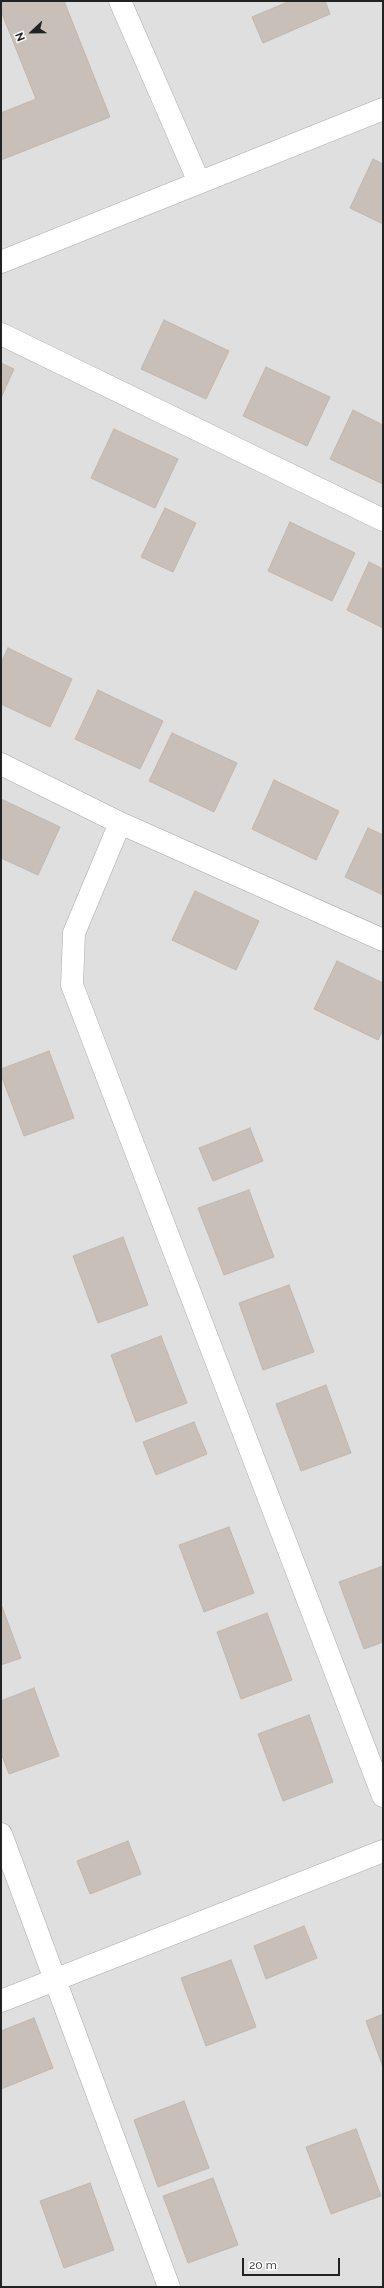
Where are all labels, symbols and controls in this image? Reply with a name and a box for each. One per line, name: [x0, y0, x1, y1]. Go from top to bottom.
north arrow: [12, 12, 52, 52]
text: N: [13, 30, 28, 43]
scale bar: [244, 2250, 342, 2276]
text: 20 m: [249, 2258, 277, 2272]

